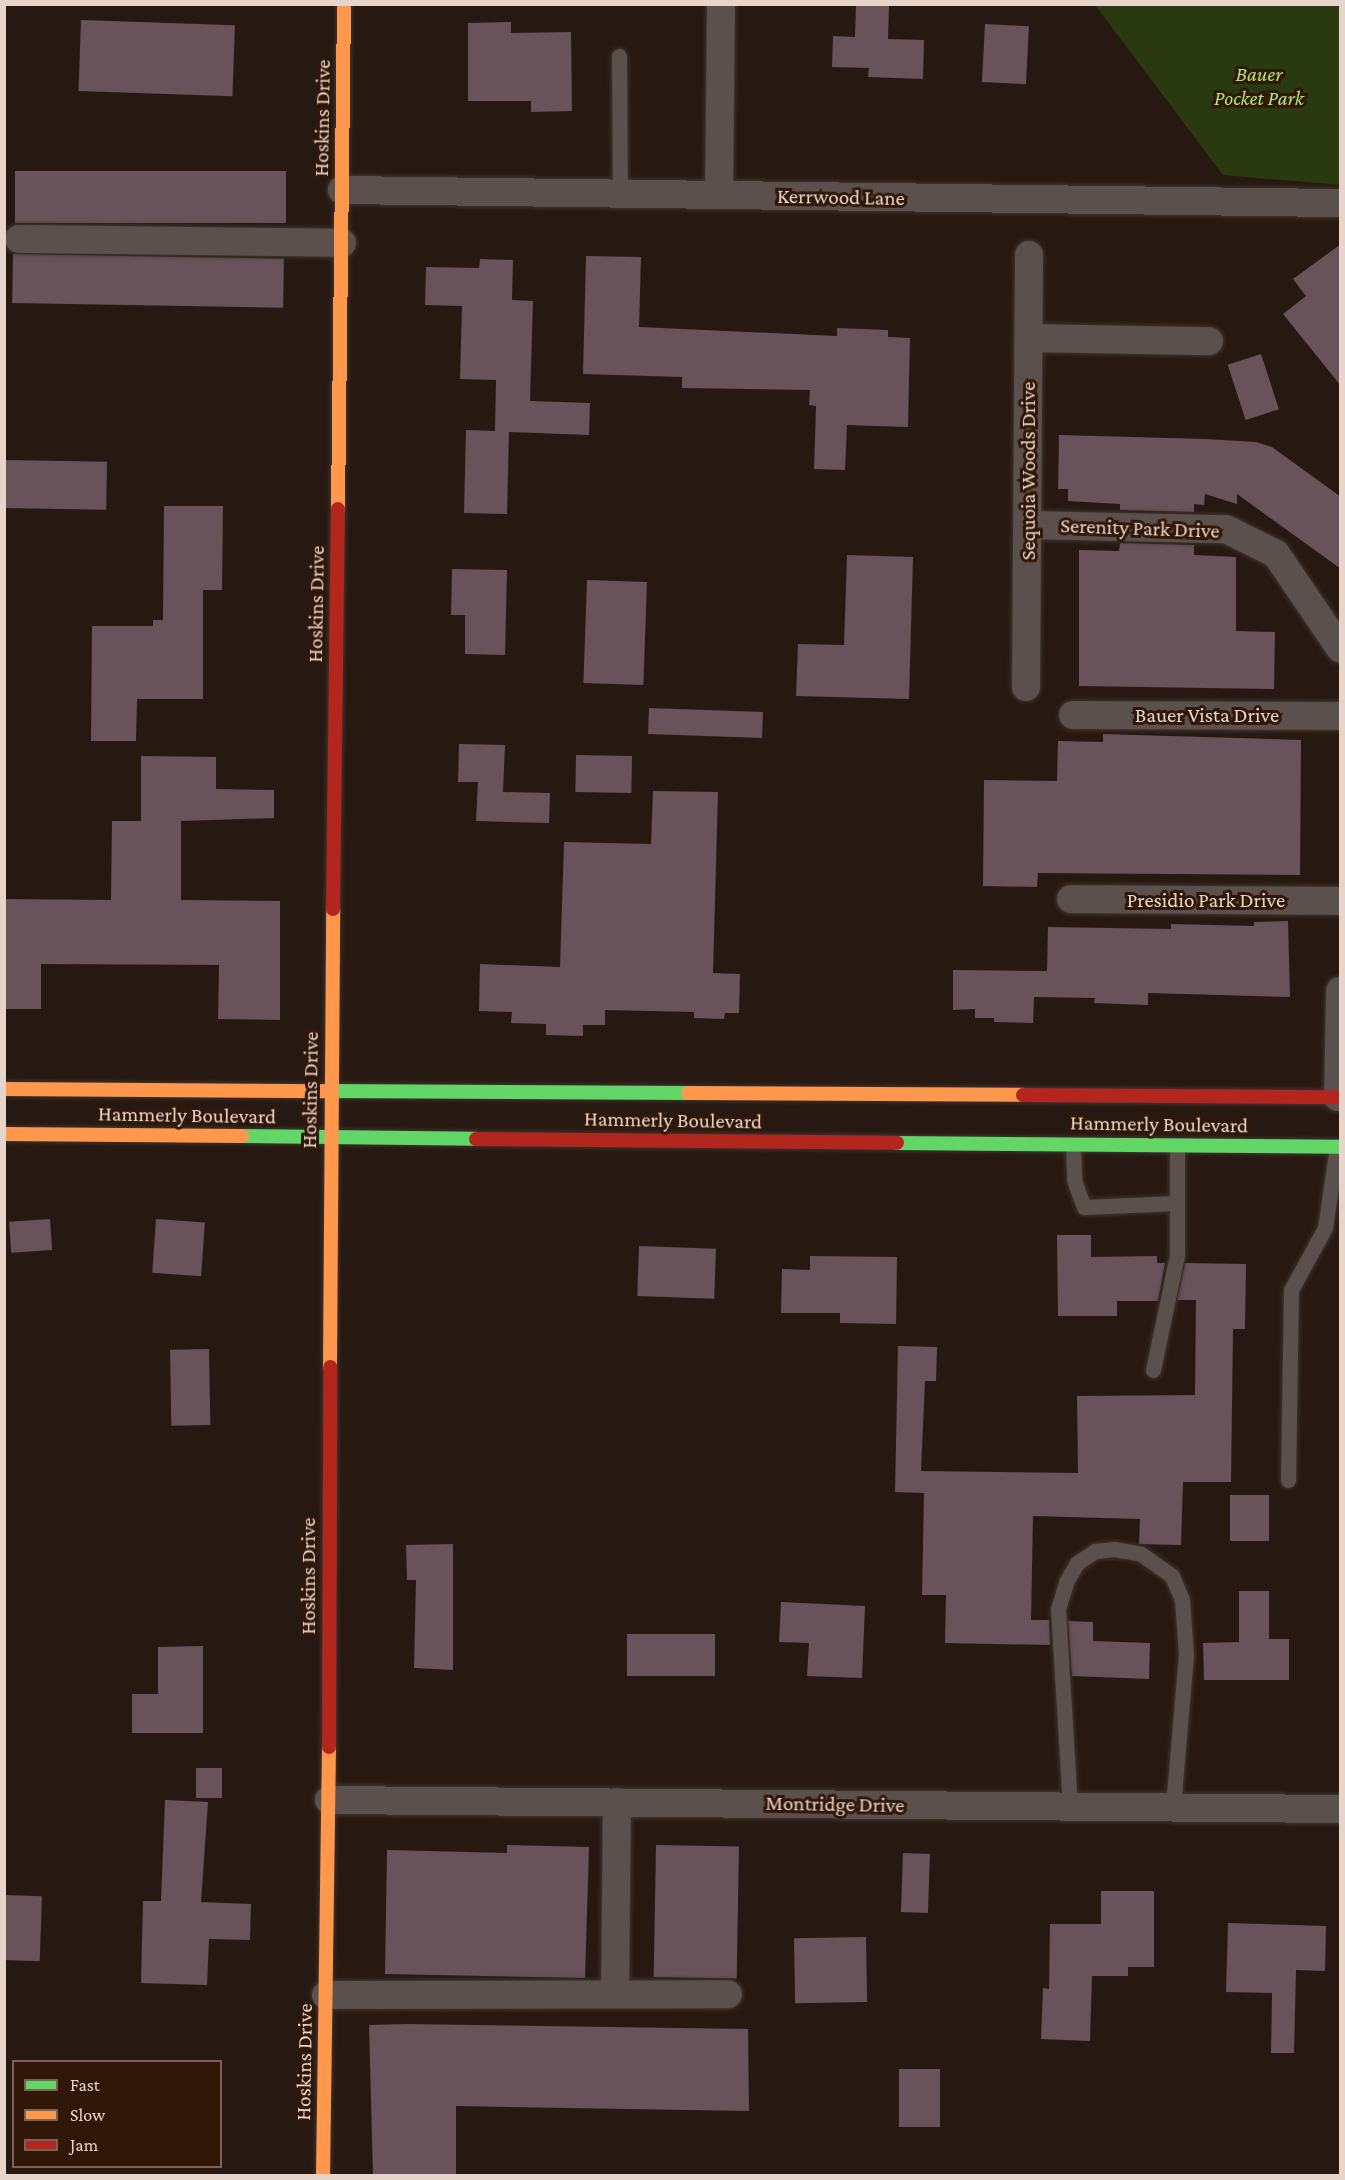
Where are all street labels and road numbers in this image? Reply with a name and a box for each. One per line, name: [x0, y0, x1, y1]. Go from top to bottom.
street label: Hoskins Drive: [308, 59, 336, 177]
street label: Kerrwood Lane: [777, 183, 905, 211]
street label: Sequoia Woods Drive: [1015, 382, 1041, 560]
street label: Serenity Park Drive: [1060, 513, 1220, 543]
street label: Hoskins Drive: [302, 545, 330, 663]
street label: Bauer Vista Drive: [1135, 702, 1279, 728]
street label: Presidio Park Drive: [1127, 887, 1285, 913]
street label: Hoskins Drive: [296, 1031, 324, 1149]
street label: Hammerly Boulevard: [98, 1101, 276, 1129]
street label: Hammerly Boulevard: [584, 1106, 762, 1134]
street label: Hammerly Boulevard: [1070, 1110, 1248, 1138]
street label: Hoskins Drive: [295, 1517, 321, 1635]
street label: Montridge Drive: [765, 1790, 905, 1818]
street label: Hoskins Drive: [290, 2003, 318, 2121]

